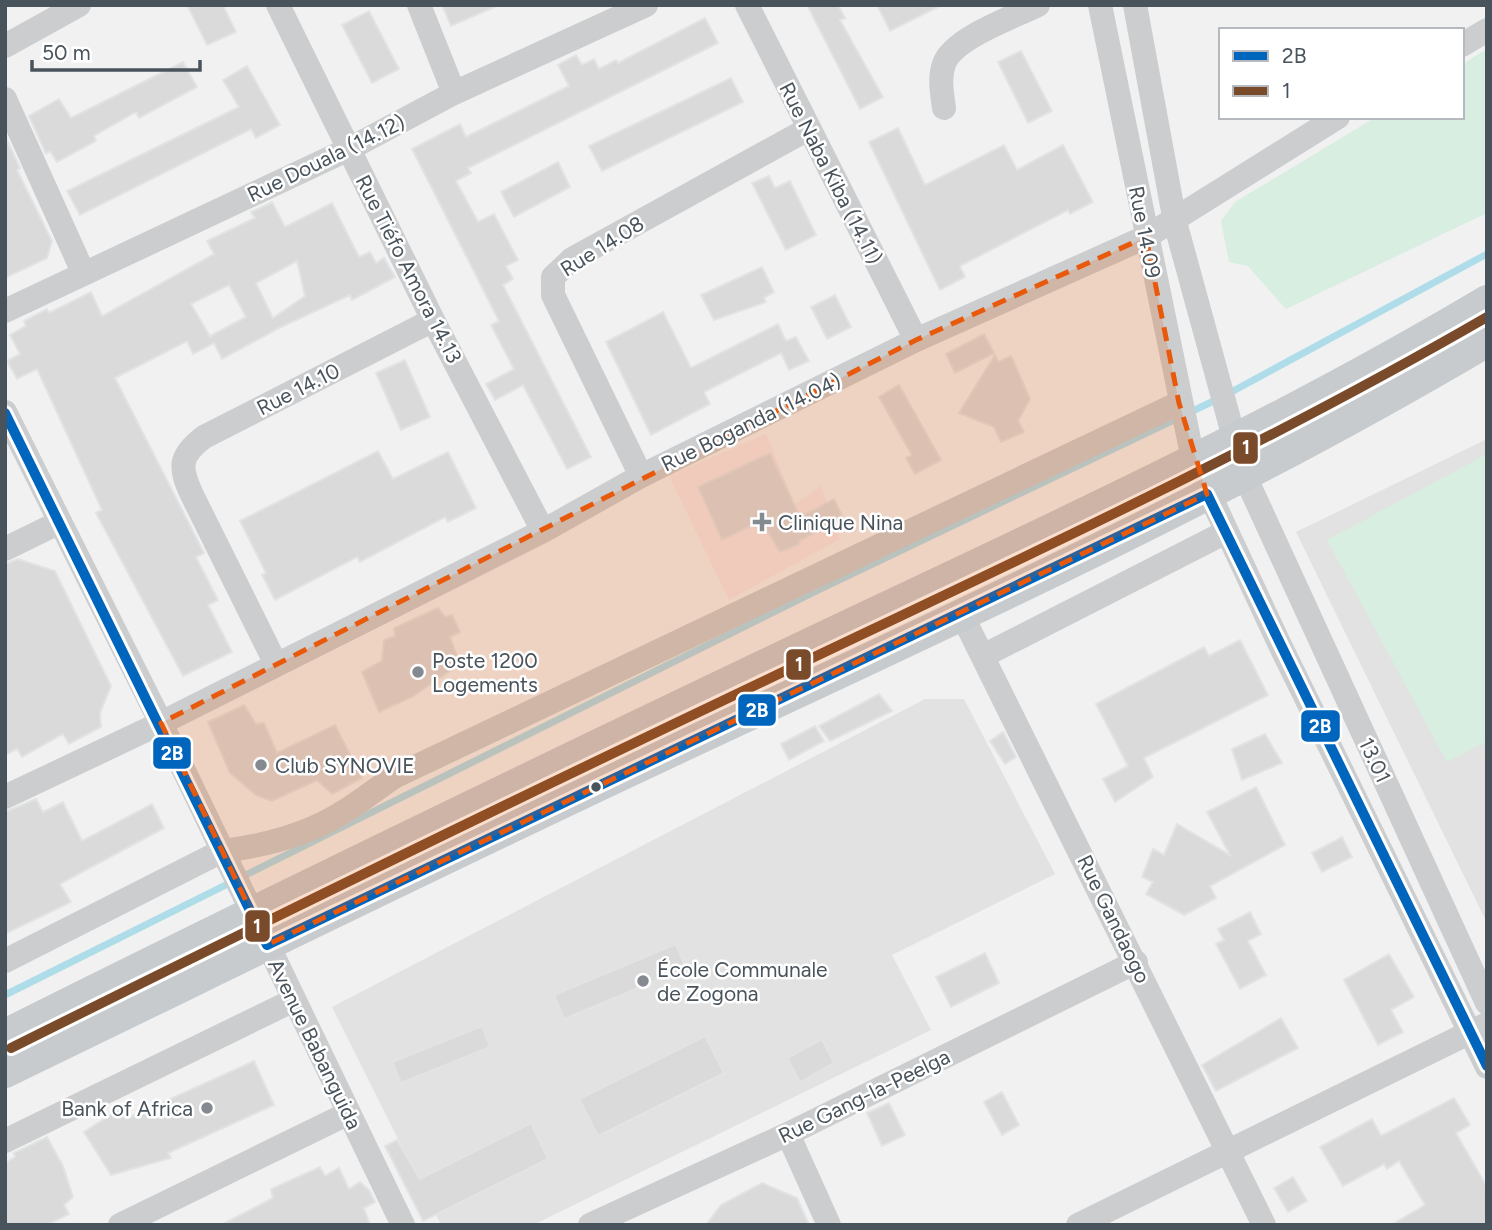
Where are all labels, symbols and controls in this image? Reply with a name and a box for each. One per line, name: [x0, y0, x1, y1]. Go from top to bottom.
scale bar: [32, 28, 200, 72]
legend: [1219, 28, 1464, 119]
text: 50 m: [42, 40, 91, 65]
text: 2B: [1282, 43, 1307, 68]
street label: Rue Naba Kiba (14.11): [774, 78, 888, 268]
text: 1: [1282, 78, 1291, 103]
street label: Rue Douala (14.12): [243, 109, 409, 207]
street label: Rue Tiéfo Amora 14.13: [351, 171, 467, 367]
street label: Rue 14.09: [1124, 184, 1166, 280]
street label: Rue 14.08: [556, 211, 648, 281]
street label: Rue 14.10: [252, 357, 344, 421]
street label: Rue Boganda (14.04): [657, 368, 845, 476]
line badge: 1: [1232, 431, 1259, 465]
text: 1: [1242, 436, 1250, 459]
place label: Clinique Nina: [778, 510, 903, 535]
marker: Clinique Nina: [752, 512, 772, 532]
place label: Poste 1200 Logements: [432, 648, 538, 697]
line badge: 1: [785, 648, 812, 681]
text: 1: [795, 653, 803, 676]
marker: Poste 1200 Logements: [410, 664, 426, 680]
line badge: 2B: [737, 693, 777, 727]
text: 2B: [746, 699, 768, 722]
line badge: 2B: [1300, 709, 1341, 743]
text: 2B: [1309, 715, 1331, 738]
street label: 13.01: [1354, 734, 1396, 786]
line badge: 2B: [152, 736, 192, 770]
text: 2B: [161, 742, 183, 765]
place label: Club SYNOVIE: [275, 753, 415, 778]
marker: Club SYNOVIE: [253, 757, 269, 773]
unlabelled marker: [589, 780, 603, 794]
street label: Rue Gandaogo: [1072, 851, 1156, 987]
line badge: 1: [244, 909, 271, 943]
text: 1: [253, 915, 261, 938]
street label: Avenue Babanguida: [263, 955, 367, 1133]
place label: École Communale de Zogona: [657, 957, 828, 1006]
marker: École Communale de Zogona: [635, 973, 651, 989]
street label: Rue Gang-la-Peelga: [774, 1044, 954, 1148]
place label: Bank of Africa: [61, 1096, 193, 1121]
marker: Bank of Africa: [199, 1100, 215, 1116]

